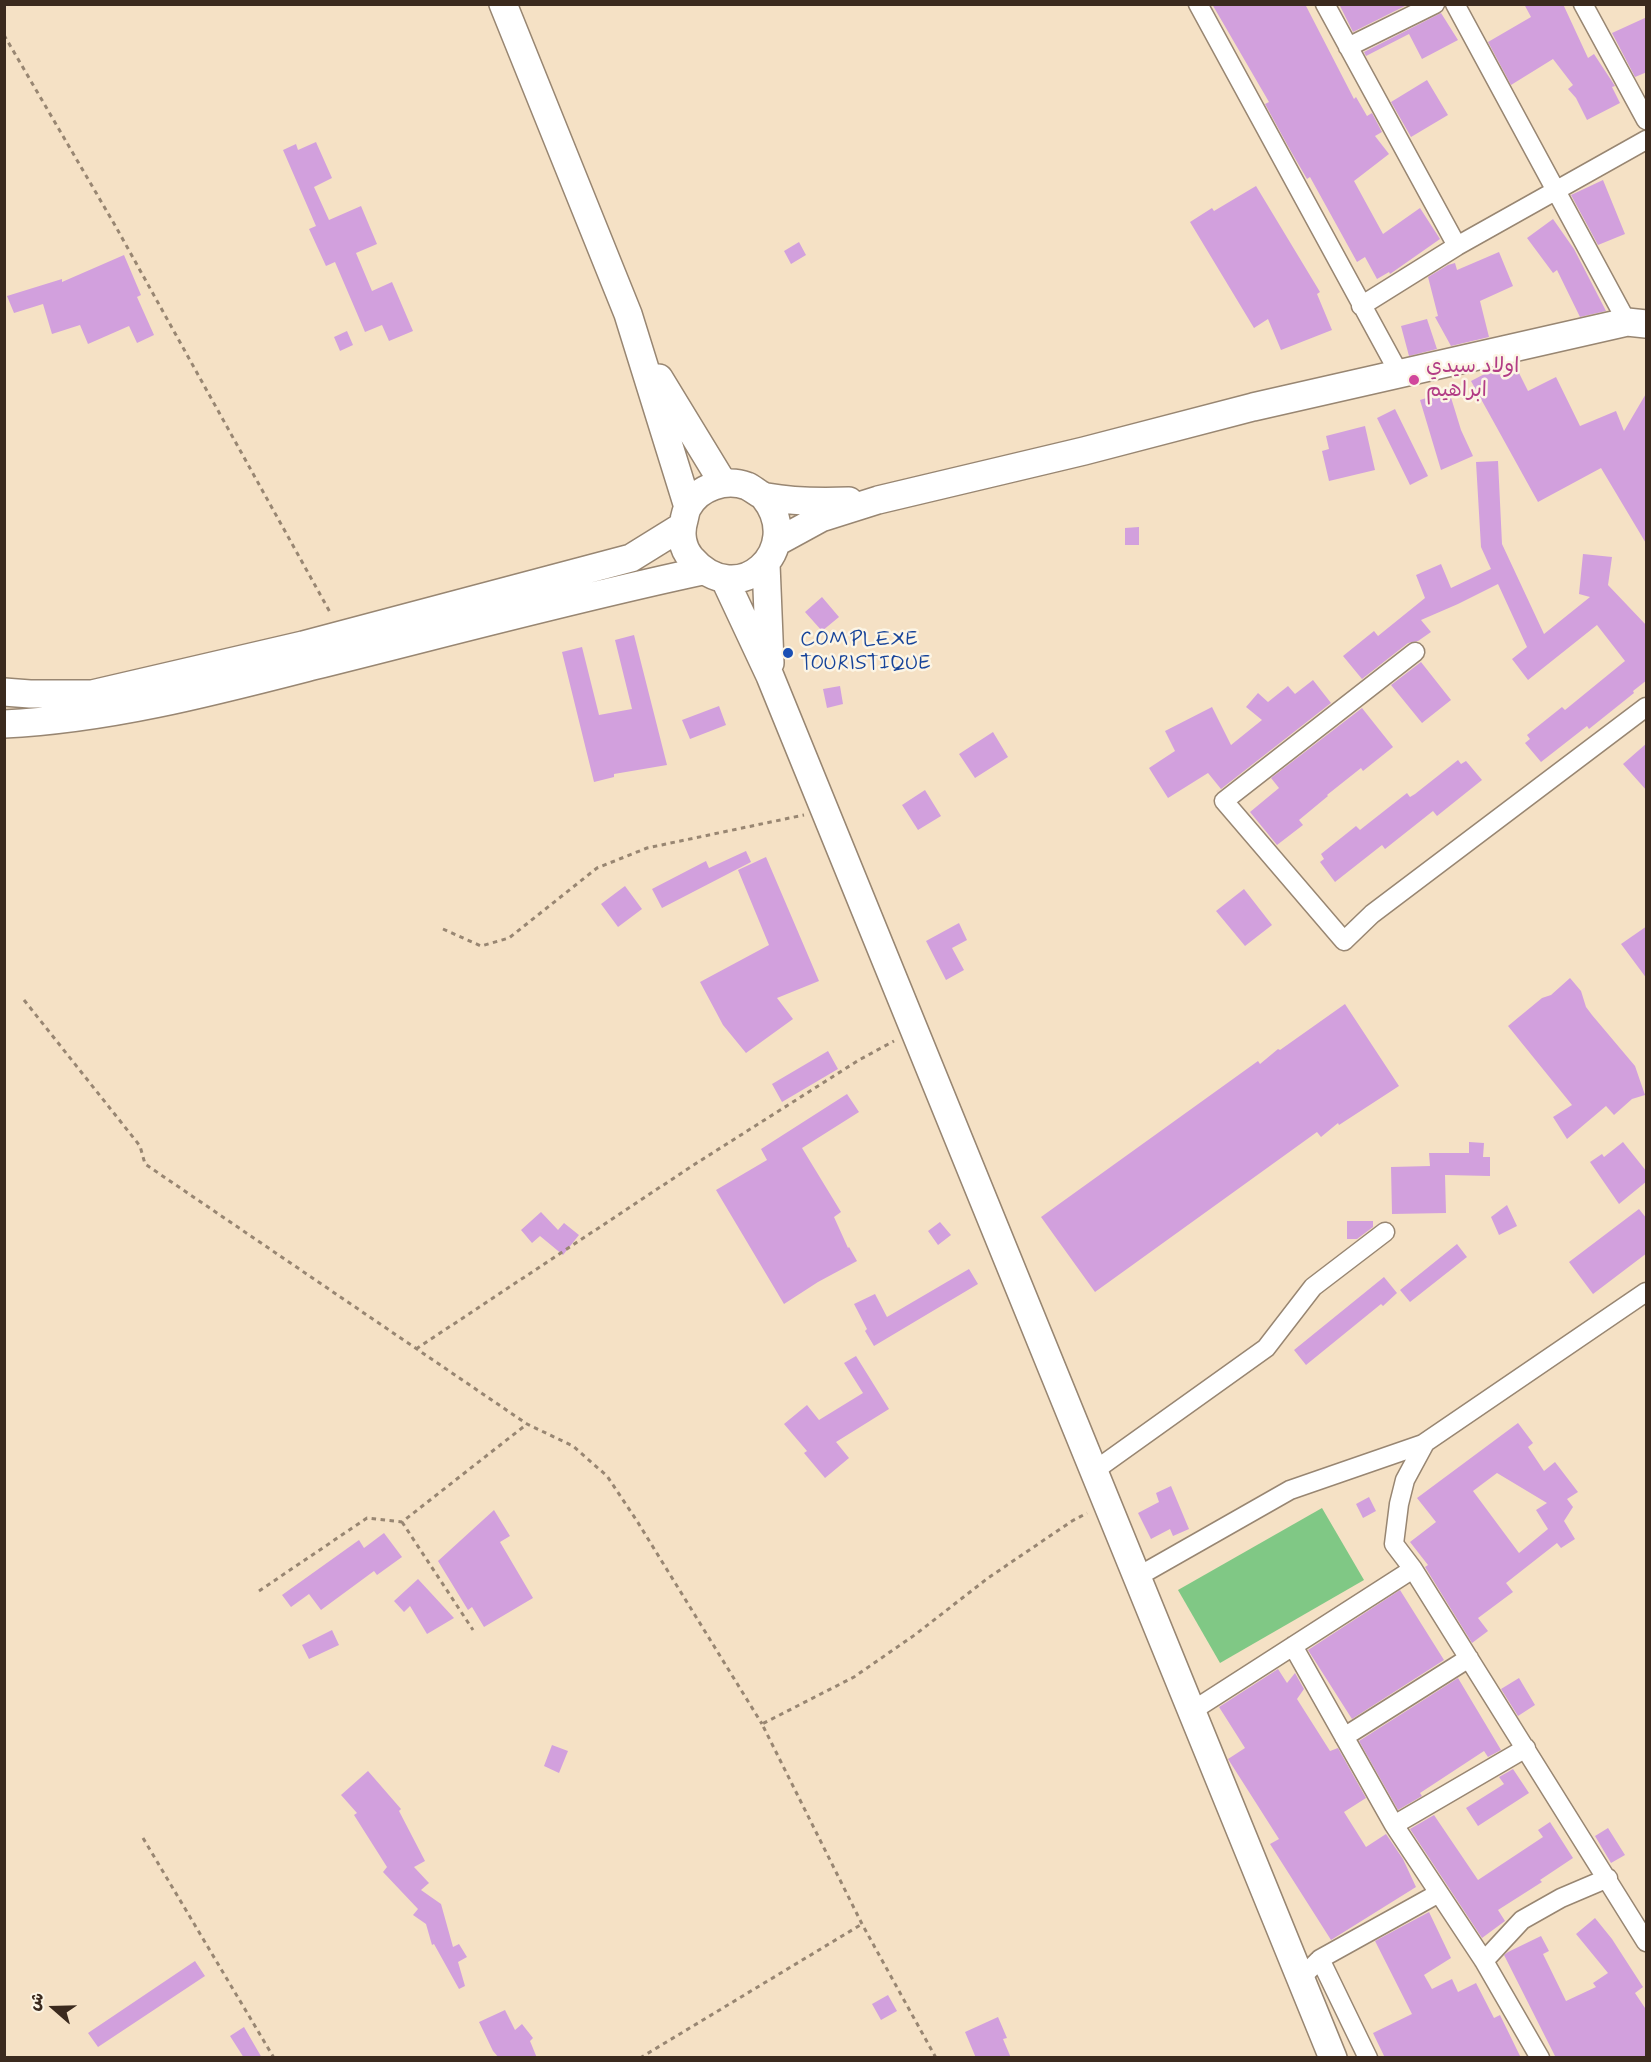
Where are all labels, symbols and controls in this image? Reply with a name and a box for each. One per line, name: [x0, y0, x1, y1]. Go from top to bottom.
place label: اولاد سيدي ابراهيم: [1426, 355, 1519, 405]
marker: اولاد سيدي ابراهيم: [1407, 373, 1421, 387]
place label: COMPLEXE TOURISTIQUE: [800, 628, 931, 678]
marker: COMPLEXE TOURISTIQUE: [781, 646, 795, 660]
north arrow: [24, 1978, 84, 2038]
text: ش: [24, 1990, 49, 2014]

